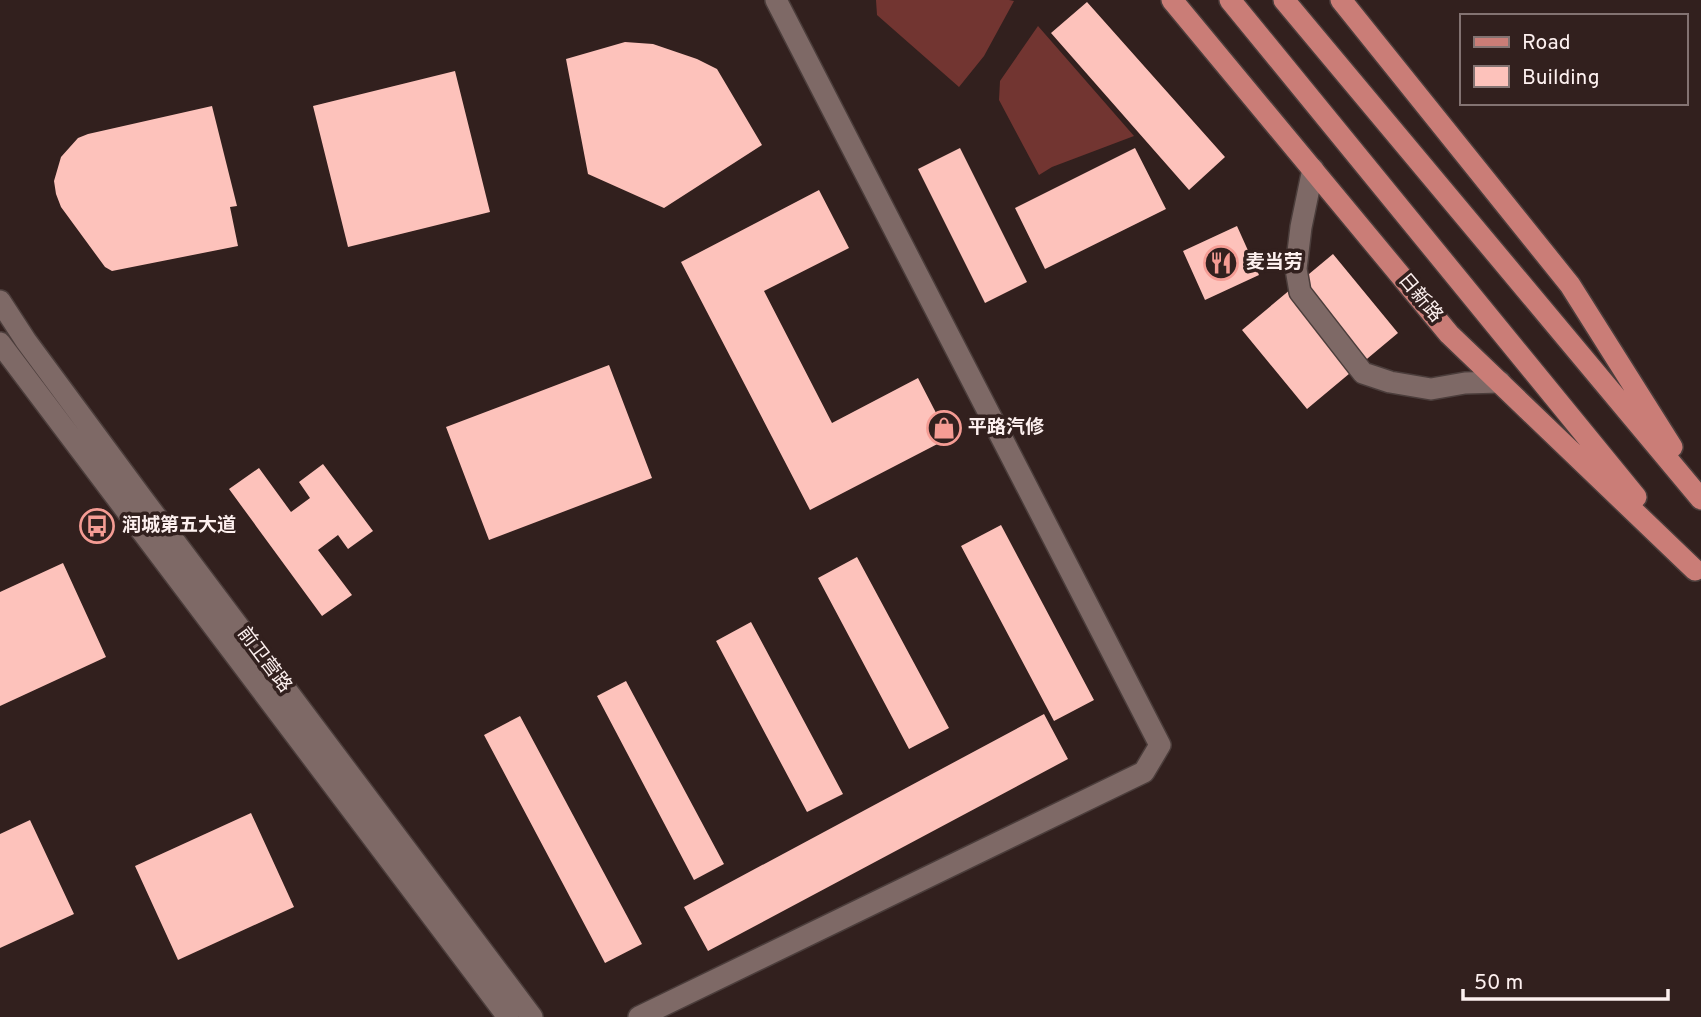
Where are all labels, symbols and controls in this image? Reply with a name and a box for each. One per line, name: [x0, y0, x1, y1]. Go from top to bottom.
legend: [1460, 14, 1687, 105]
text: Road: [1522, 30, 1571, 57]
text: Building: [1522, 65, 1600, 92]
restaurant icon: 麦当劳: [1202, 244, 1240, 282]
place label: 麦当劳: [1246, 251, 1303, 275]
street label: 日新路: [1392, 268, 1448, 328]
shop icon: 平路汽修: [925, 409, 963, 447]
place label: 平路汽修: [968, 416, 1044, 440]
bus stop icon: 润城第五大道: [78, 507, 116, 545]
place label: 润城第五大道: [122, 514, 236, 538]
street label: 前卫营路: [232, 622, 296, 698]
scale bar: [1463, 958, 1668, 1002]
text: 50 m: [1474, 970, 1523, 997]

